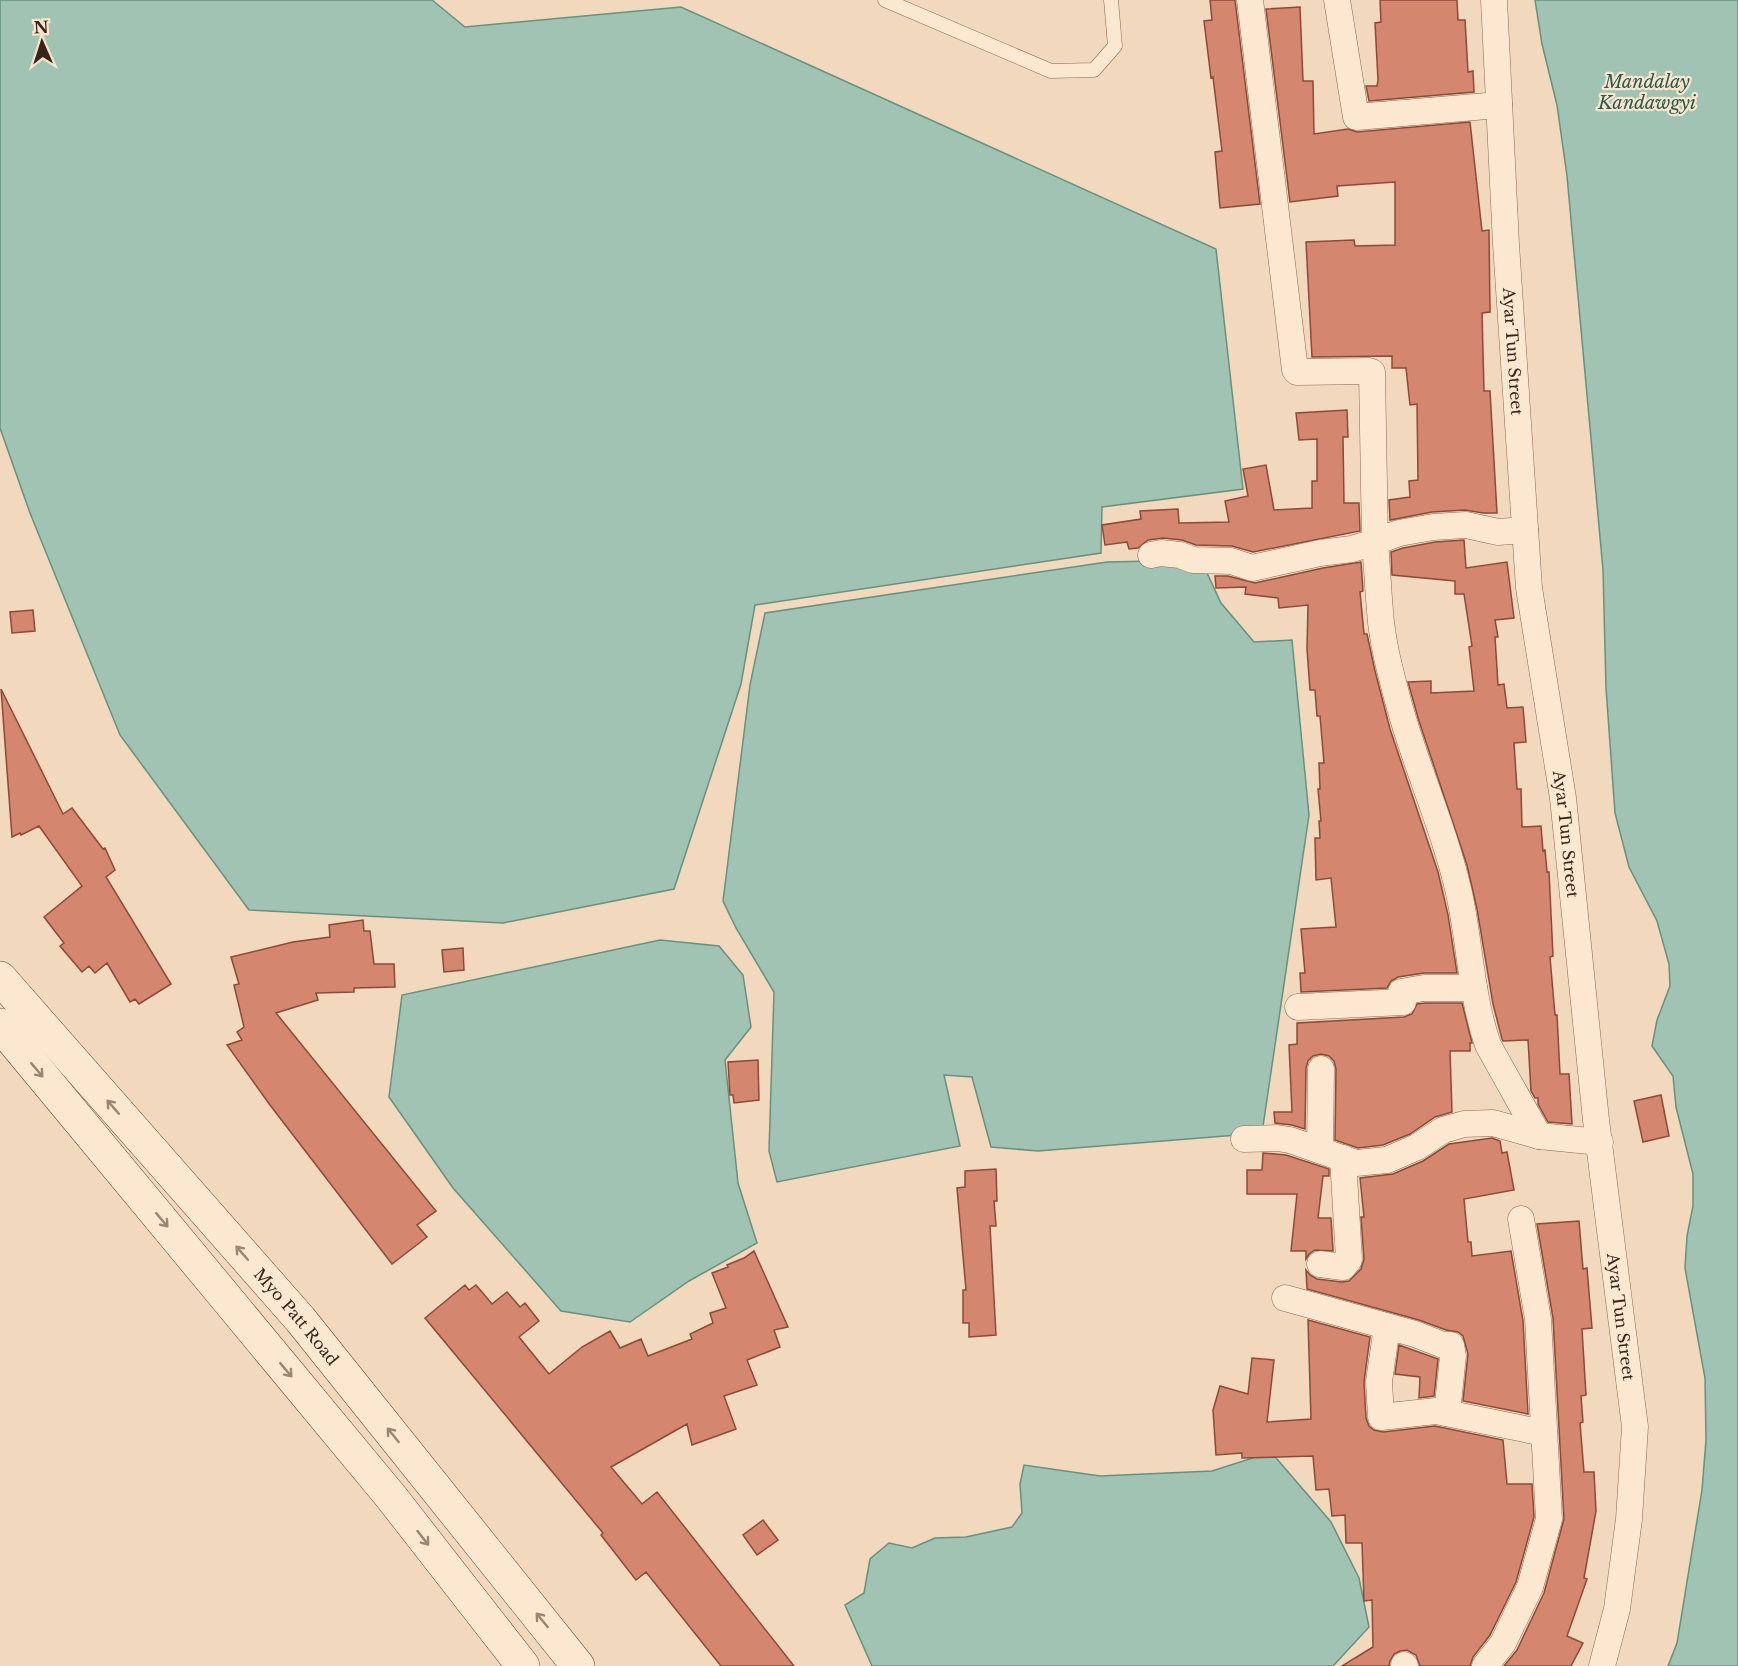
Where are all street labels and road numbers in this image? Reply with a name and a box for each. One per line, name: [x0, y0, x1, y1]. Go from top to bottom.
street label: Ayar Tun Street: [1499, 286, 1527, 416]
street label: Ayar Tun Street: [1549, 768, 1583, 899]
street label: Ayar Tun Street: [1603, 1251, 1639, 1382]
street label: Myo Patt Road: [250, 1264, 343, 1369]

